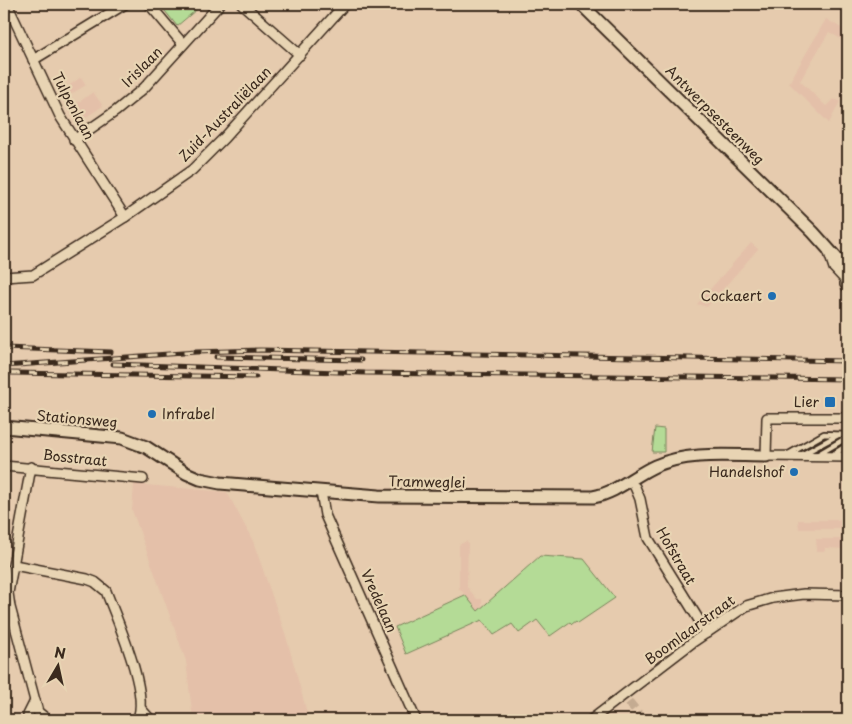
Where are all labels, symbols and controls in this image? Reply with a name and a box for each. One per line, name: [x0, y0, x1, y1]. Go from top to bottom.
street label: Irislaan: [117, 42, 167, 92]
street label: Antwerpsesteenweg: [661, 60, 770, 169]
street label: Zuid-Australiëlaan: [174, 61, 276, 166]
street label: Tulpenlaan: [47, 68, 100, 143]
place label: Cockaert: [700, 285, 762, 306]
marker: Cockaert: [766, 290, 778, 302]
place label: Lier: [794, 391, 820, 412]
marker: Lier: [823, 395, 837, 409]
place label: Infrabel: [162, 403, 215, 424]
street label: Stationsweg: [36, 405, 118, 432]
marker: Infrabel: [146, 408, 158, 420]
street label: Bosstraat: [42, 444, 108, 471]
place label: Handelshof: [709, 461, 786, 482]
marker: Handelshof: [788, 466, 800, 478]
street label: Tramweglei: [388, 470, 466, 493]
street label: Hofstraat: [651, 523, 702, 589]
street label: Vredelaan: [356, 566, 403, 636]
street label: Boomlaarstraat: [640, 590, 739, 669]
text: N: [53, 641, 67, 664]
north arrow: [32, 642, 82, 692]

